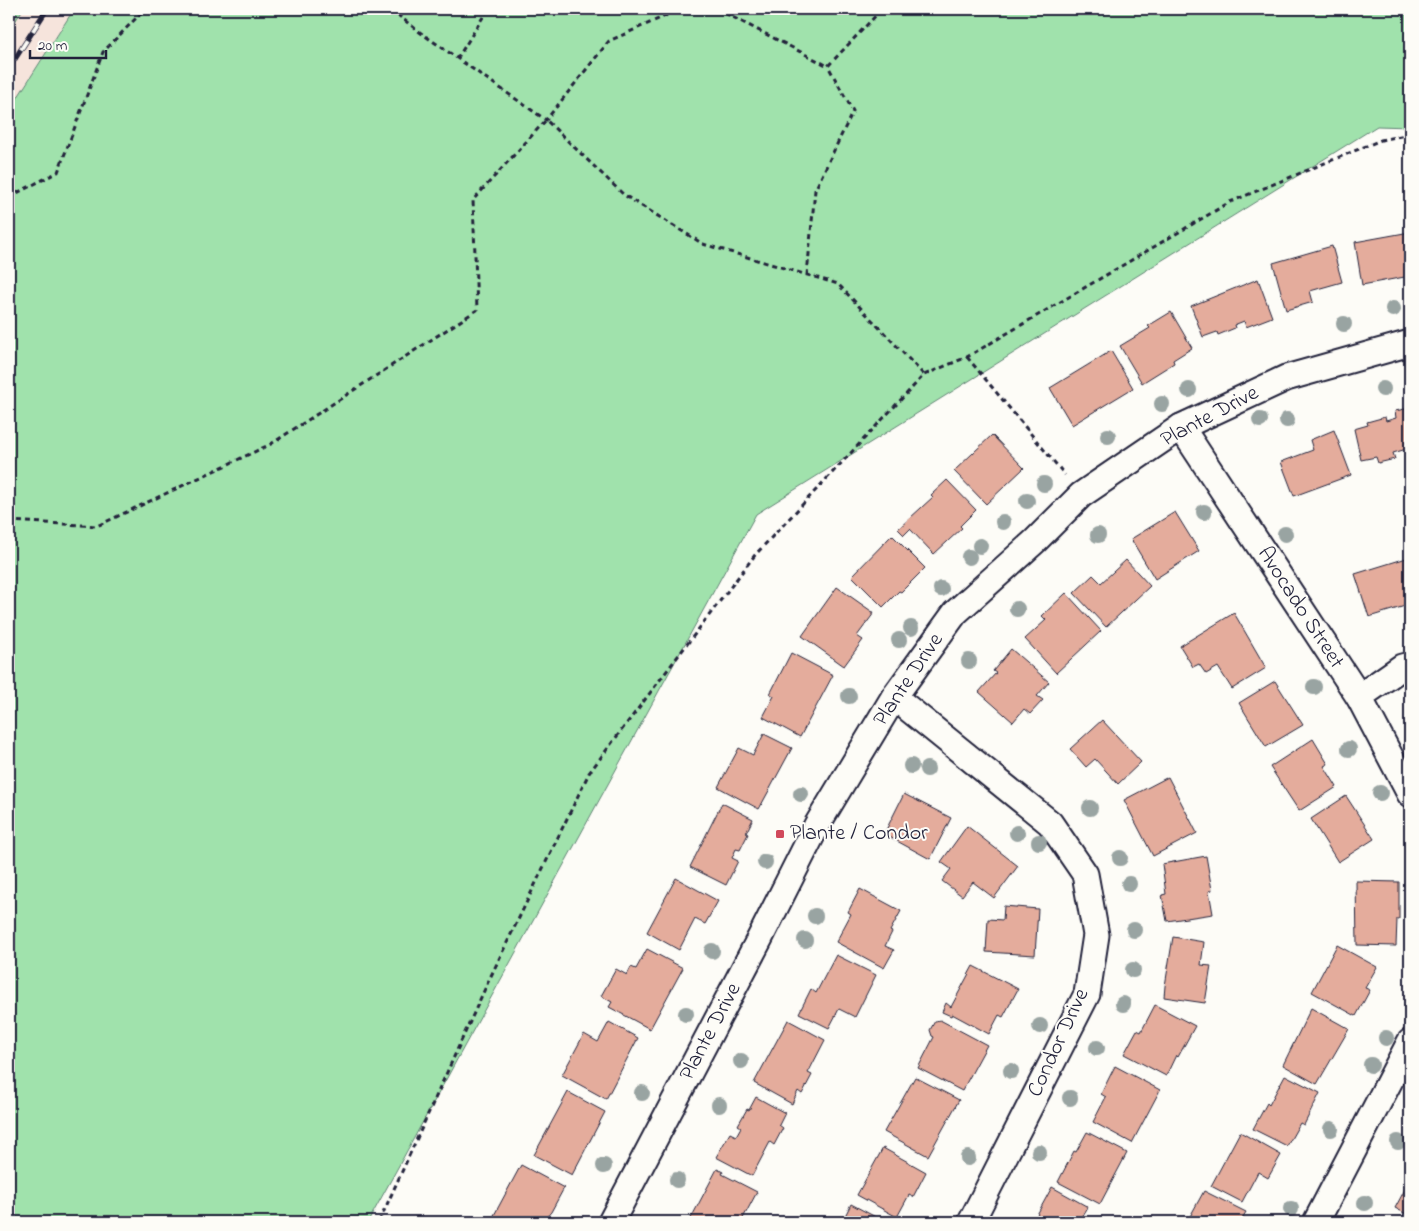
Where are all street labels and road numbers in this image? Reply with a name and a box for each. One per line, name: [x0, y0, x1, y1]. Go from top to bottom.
street label: Plante Drive: [1155, 378, 1265, 456]
street label: Avocado Street: [1248, 541, 1352, 676]
street label: Plante Drive: [866, 627, 952, 733]
street label: Plante Drive: [672, 977, 750, 1087]
street label: Condor Drive: [1020, 983, 1098, 1103]

